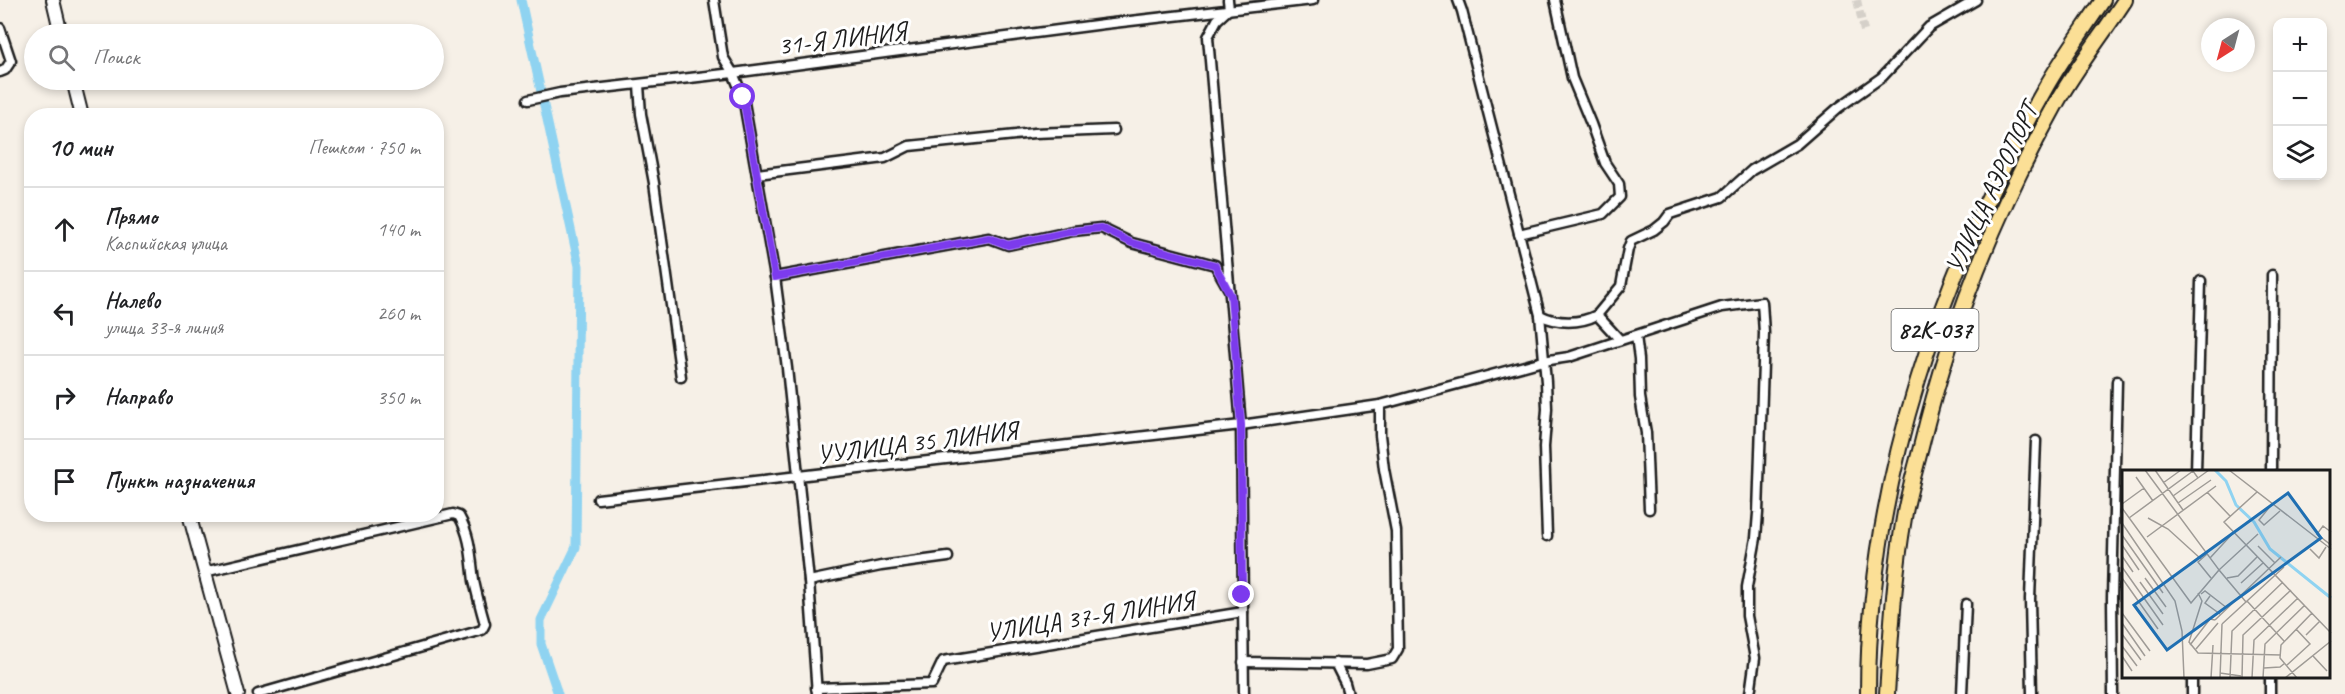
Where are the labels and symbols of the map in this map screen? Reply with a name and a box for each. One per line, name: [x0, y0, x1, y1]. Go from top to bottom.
street label: 31-Я ЛИНИЯ: [776, 14, 912, 63]
north arrow: [2201, 18, 2255, 72]
route start: [729, 83, 755, 109]
street label: УЛИЦА АЭРОПОРТ: [1938, 93, 2048, 279]
road number: 82К-037: [1892, 309, 1978, 351]
street label: УУЛИЦА 35 ЛИНИЯ: [815, 413, 1023, 471]
inset map: [2122, 470, 2330, 679]
route end: [1228, 581, 1254, 607]
street label: УЛИЦА 37-Я ЛИНИЯ: [984, 583, 1200, 649]

